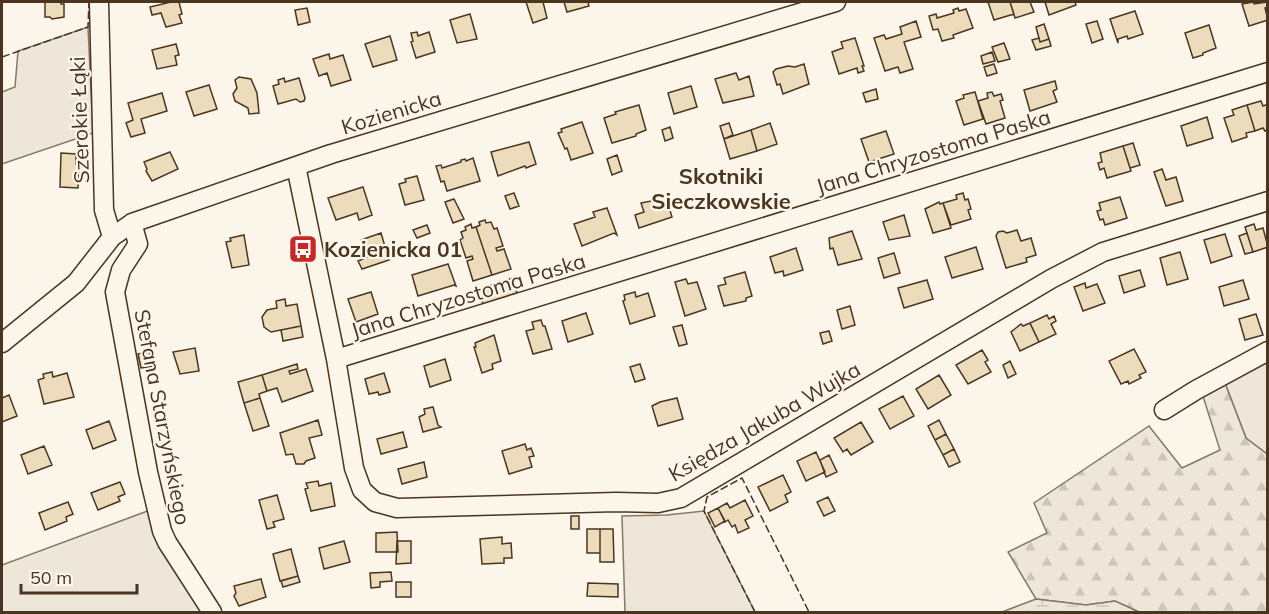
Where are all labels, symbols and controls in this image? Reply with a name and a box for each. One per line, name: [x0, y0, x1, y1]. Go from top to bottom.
street label: Szerokie Łąki: [64, 56, 94, 184]
street label: Kozienicka: [338, 84, 444, 140]
street label: Jana Chryzostoma Paska: [812, 103, 1054, 199]
district label: Skotniki Sieczkowskie: [651, 162, 791, 215]
bus stop icon: Kozienicka 01: [287, 233, 319, 265]
place label: Kozienicka 01: [324, 236, 462, 262]
street label: Jana Chryzostoma Paska: [347, 247, 589, 343]
street label: Stefana Starzyńskiego: [129, 307, 197, 527]
street label: Księdza Jakuba Wujka: [663, 355, 865, 487]
scale bar: [21, 557, 136, 595]
text: 50 m: [30, 566, 72, 589]

